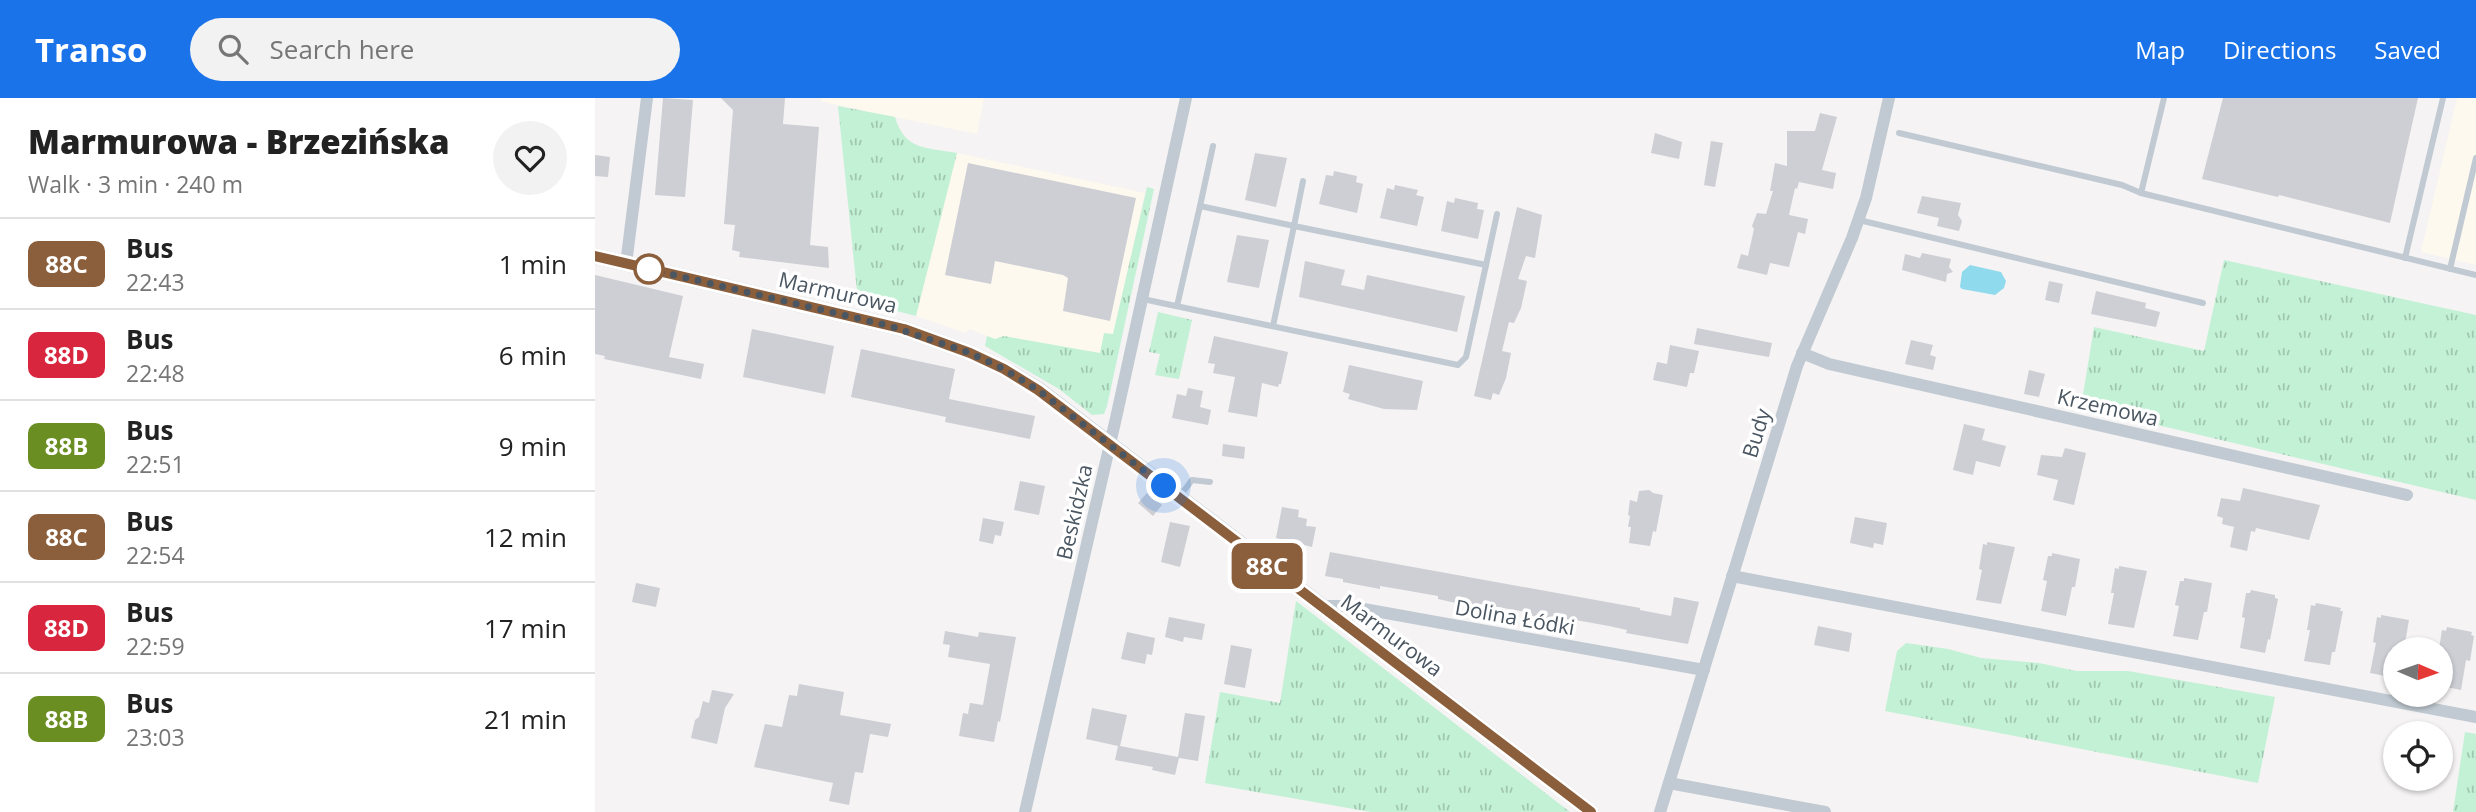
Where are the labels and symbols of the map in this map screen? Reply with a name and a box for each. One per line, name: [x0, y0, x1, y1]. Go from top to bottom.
unlabelled marker: [634, 254, 664, 284]
street label: Marmurowa: [776, 265, 900, 319]
street label: Krzemowa: [2055, 382, 2161, 432]
street label: Budy: [1735, 405, 1777, 461]
street label: Beskidzka: [1049, 462, 1099, 562]
your location: [1146, 468, 1181, 503]
line badge: 88C: [1227, 543, 1307, 589]
street label: Marmurowa: [1335, 588, 1449, 682]
street label: Dolina Łódki: [1453, 593, 1577, 641]
north arrow: [2383, 637, 2453, 707]

